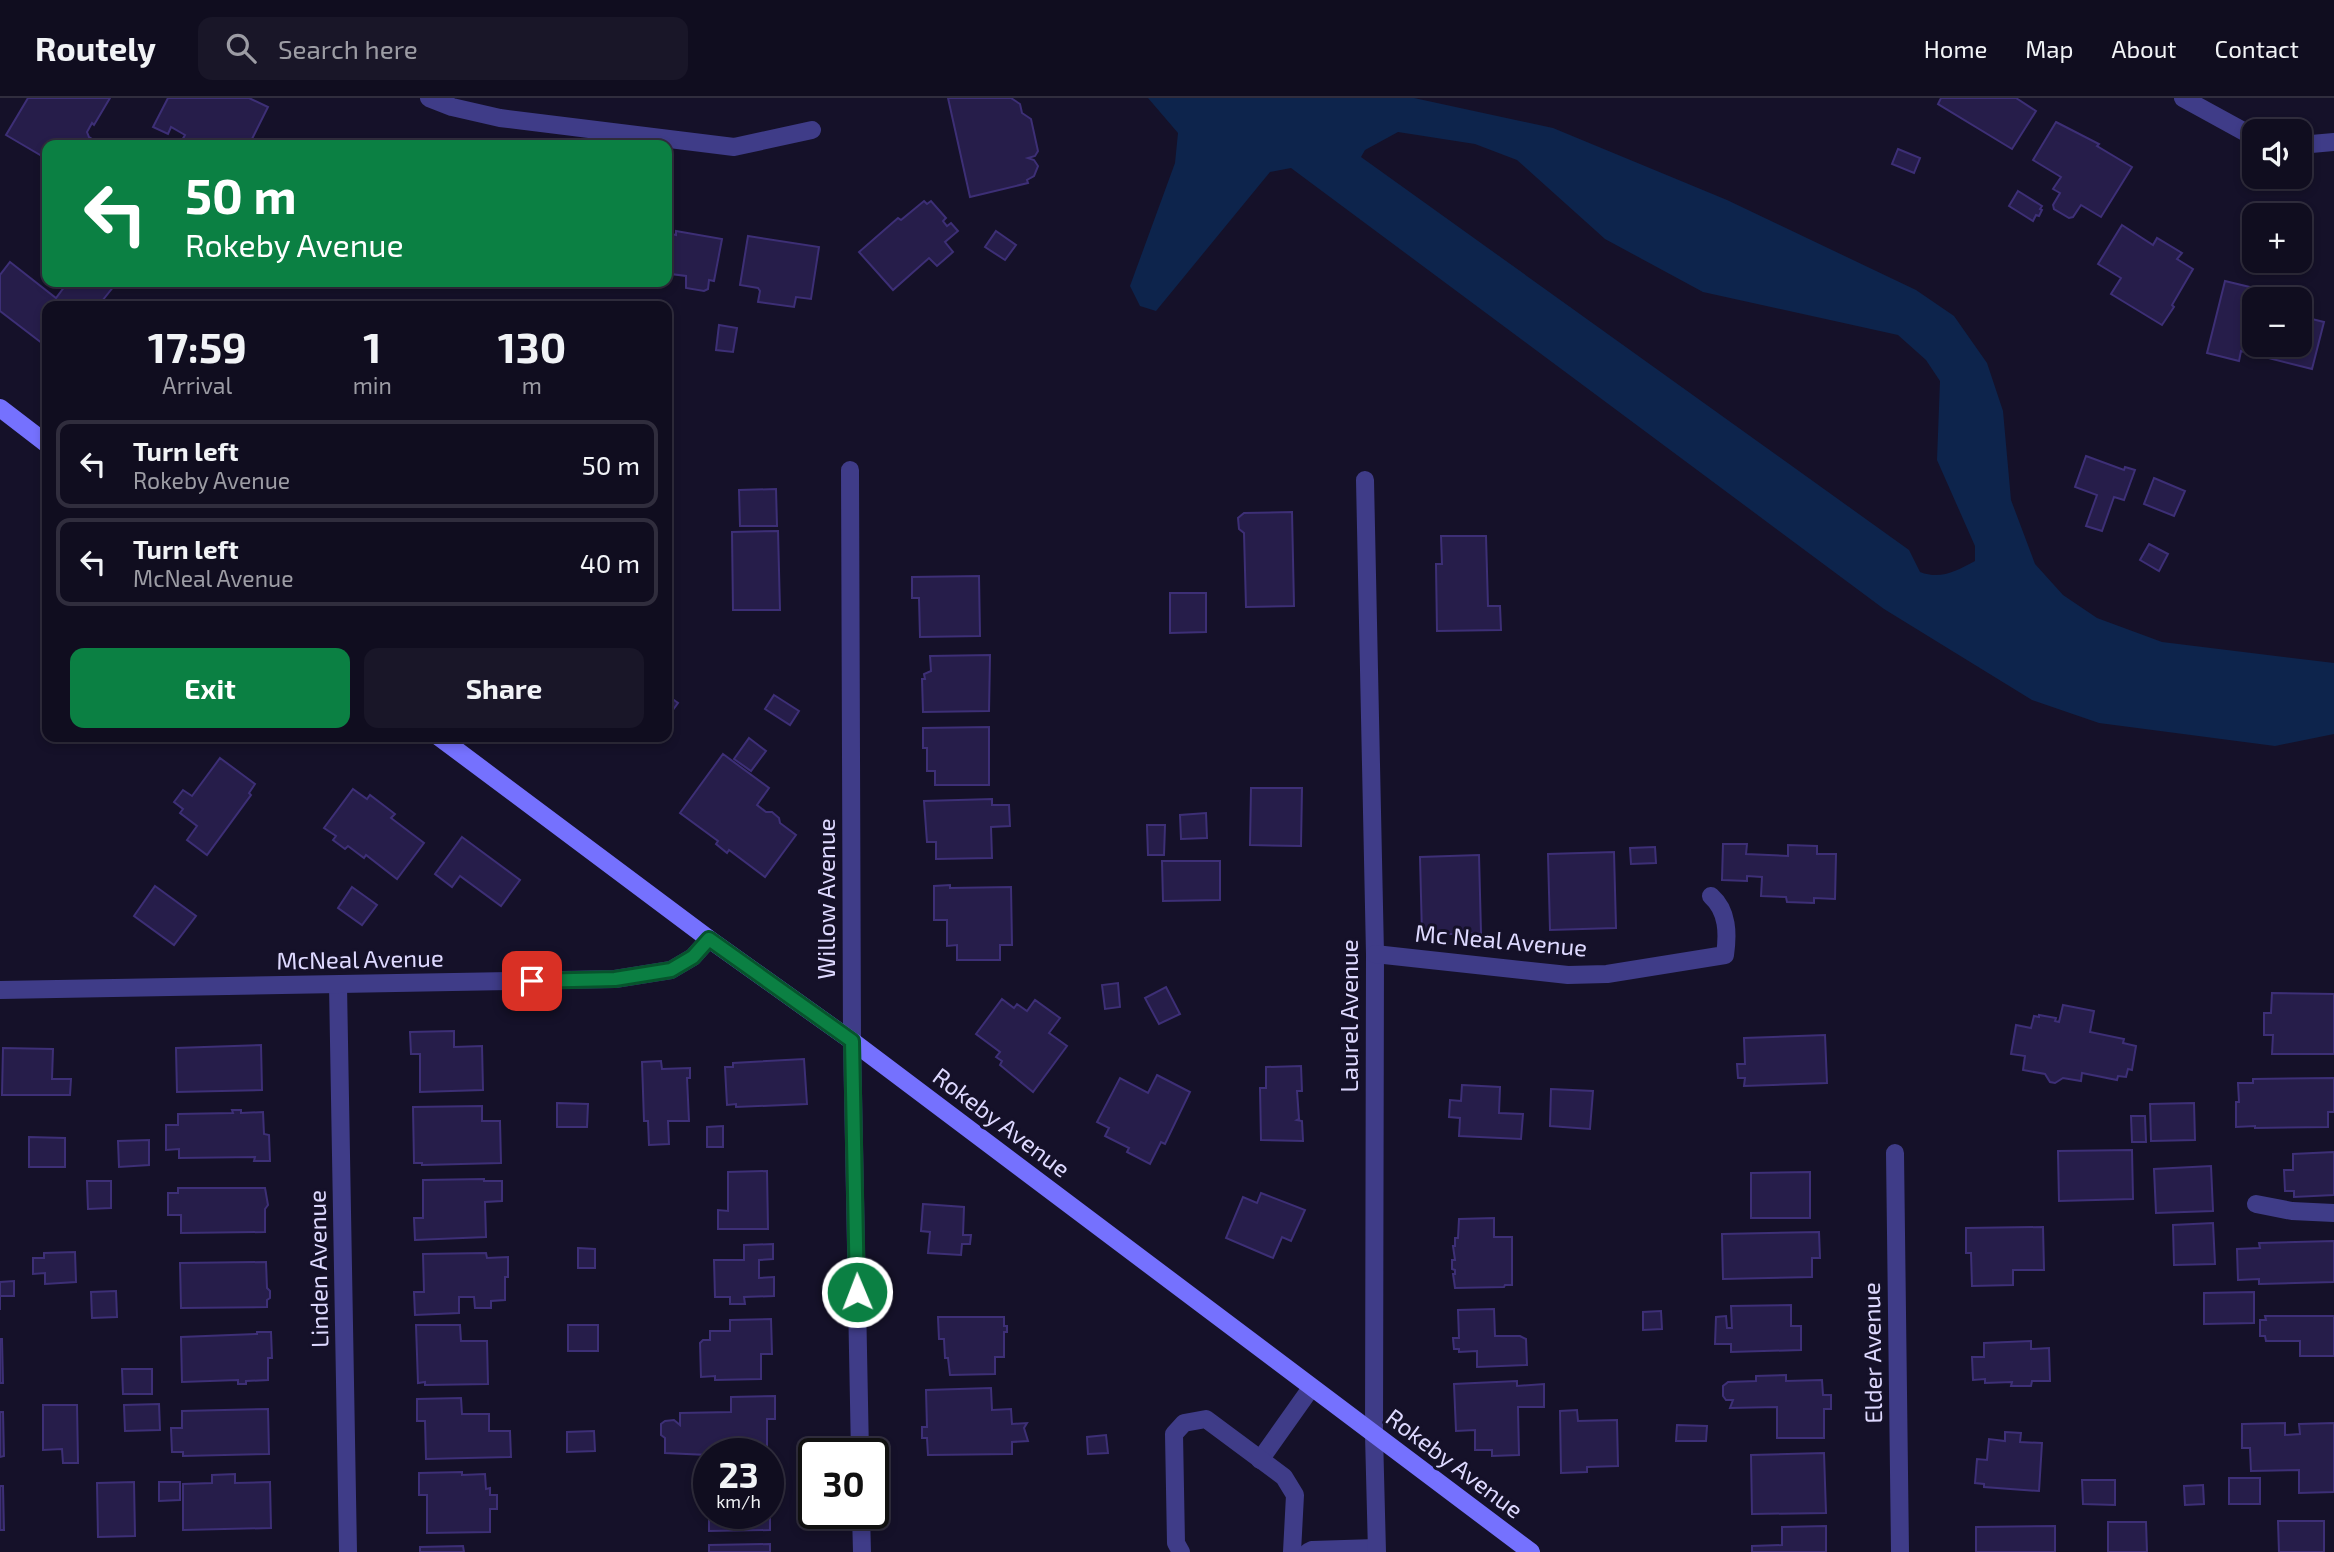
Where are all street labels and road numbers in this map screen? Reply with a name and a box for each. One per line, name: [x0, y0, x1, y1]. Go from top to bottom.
street label: Willow Avenue: [811, 818, 840, 980]
street label: Mc Neal Avenue: [1414, 918, 1588, 961]
street label: Laurel Avenue: [1334, 939, 1363, 1093]
street label: McNeal Avenue: [276, 943, 444, 974]
street label: Rokeby Avenue: [928, 1061, 1076, 1183]
street label: Linden Avenue: [302, 1190, 333, 1348]
street label: Elder Avenue: [1856, 1282, 1887, 1424]
street label: Rokeby Avenue: [1381, 1402, 1529, 1524]

